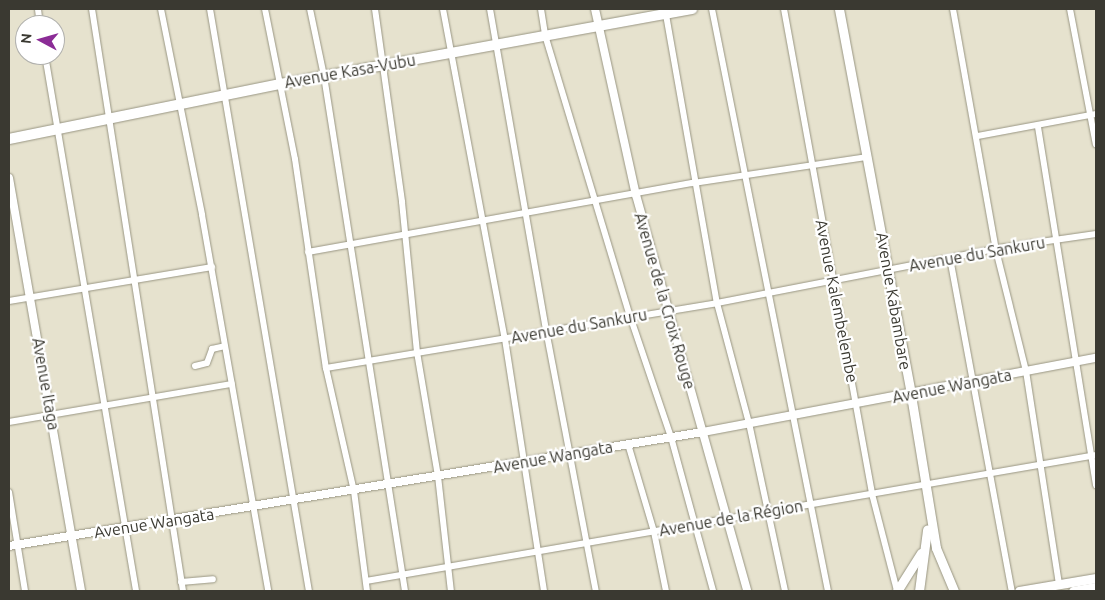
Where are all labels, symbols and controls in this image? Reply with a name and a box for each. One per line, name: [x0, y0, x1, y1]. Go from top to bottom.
north arrow: [15, 15, 65, 65]
text: N: [18, 33, 35, 45]
street label: Avenue Kasa-Vubu: [283, 50, 417, 92]
street label: Avenue de la Croix Rouge: [631, 210, 699, 392]
street label: Avenue Kalembelembe: [812, 218, 862, 384]
street label: Avenue Kabambare: [872, 231, 916, 371]
street label: Avenue du Sankuru: [907, 233, 1047, 275]
street label: Avenue du Sankuru: [509, 305, 649, 347]
street label: Avenue Itaga: [28, 336, 64, 432]
street label: Avenue Wangata: [891, 365, 1013, 407]
street label: Avenue Wangata: [492, 437, 614, 477]
street label: Avenue de la Région: [657, 496, 805, 540]
street label: Avenue Wangata: [93, 504, 215, 542]

